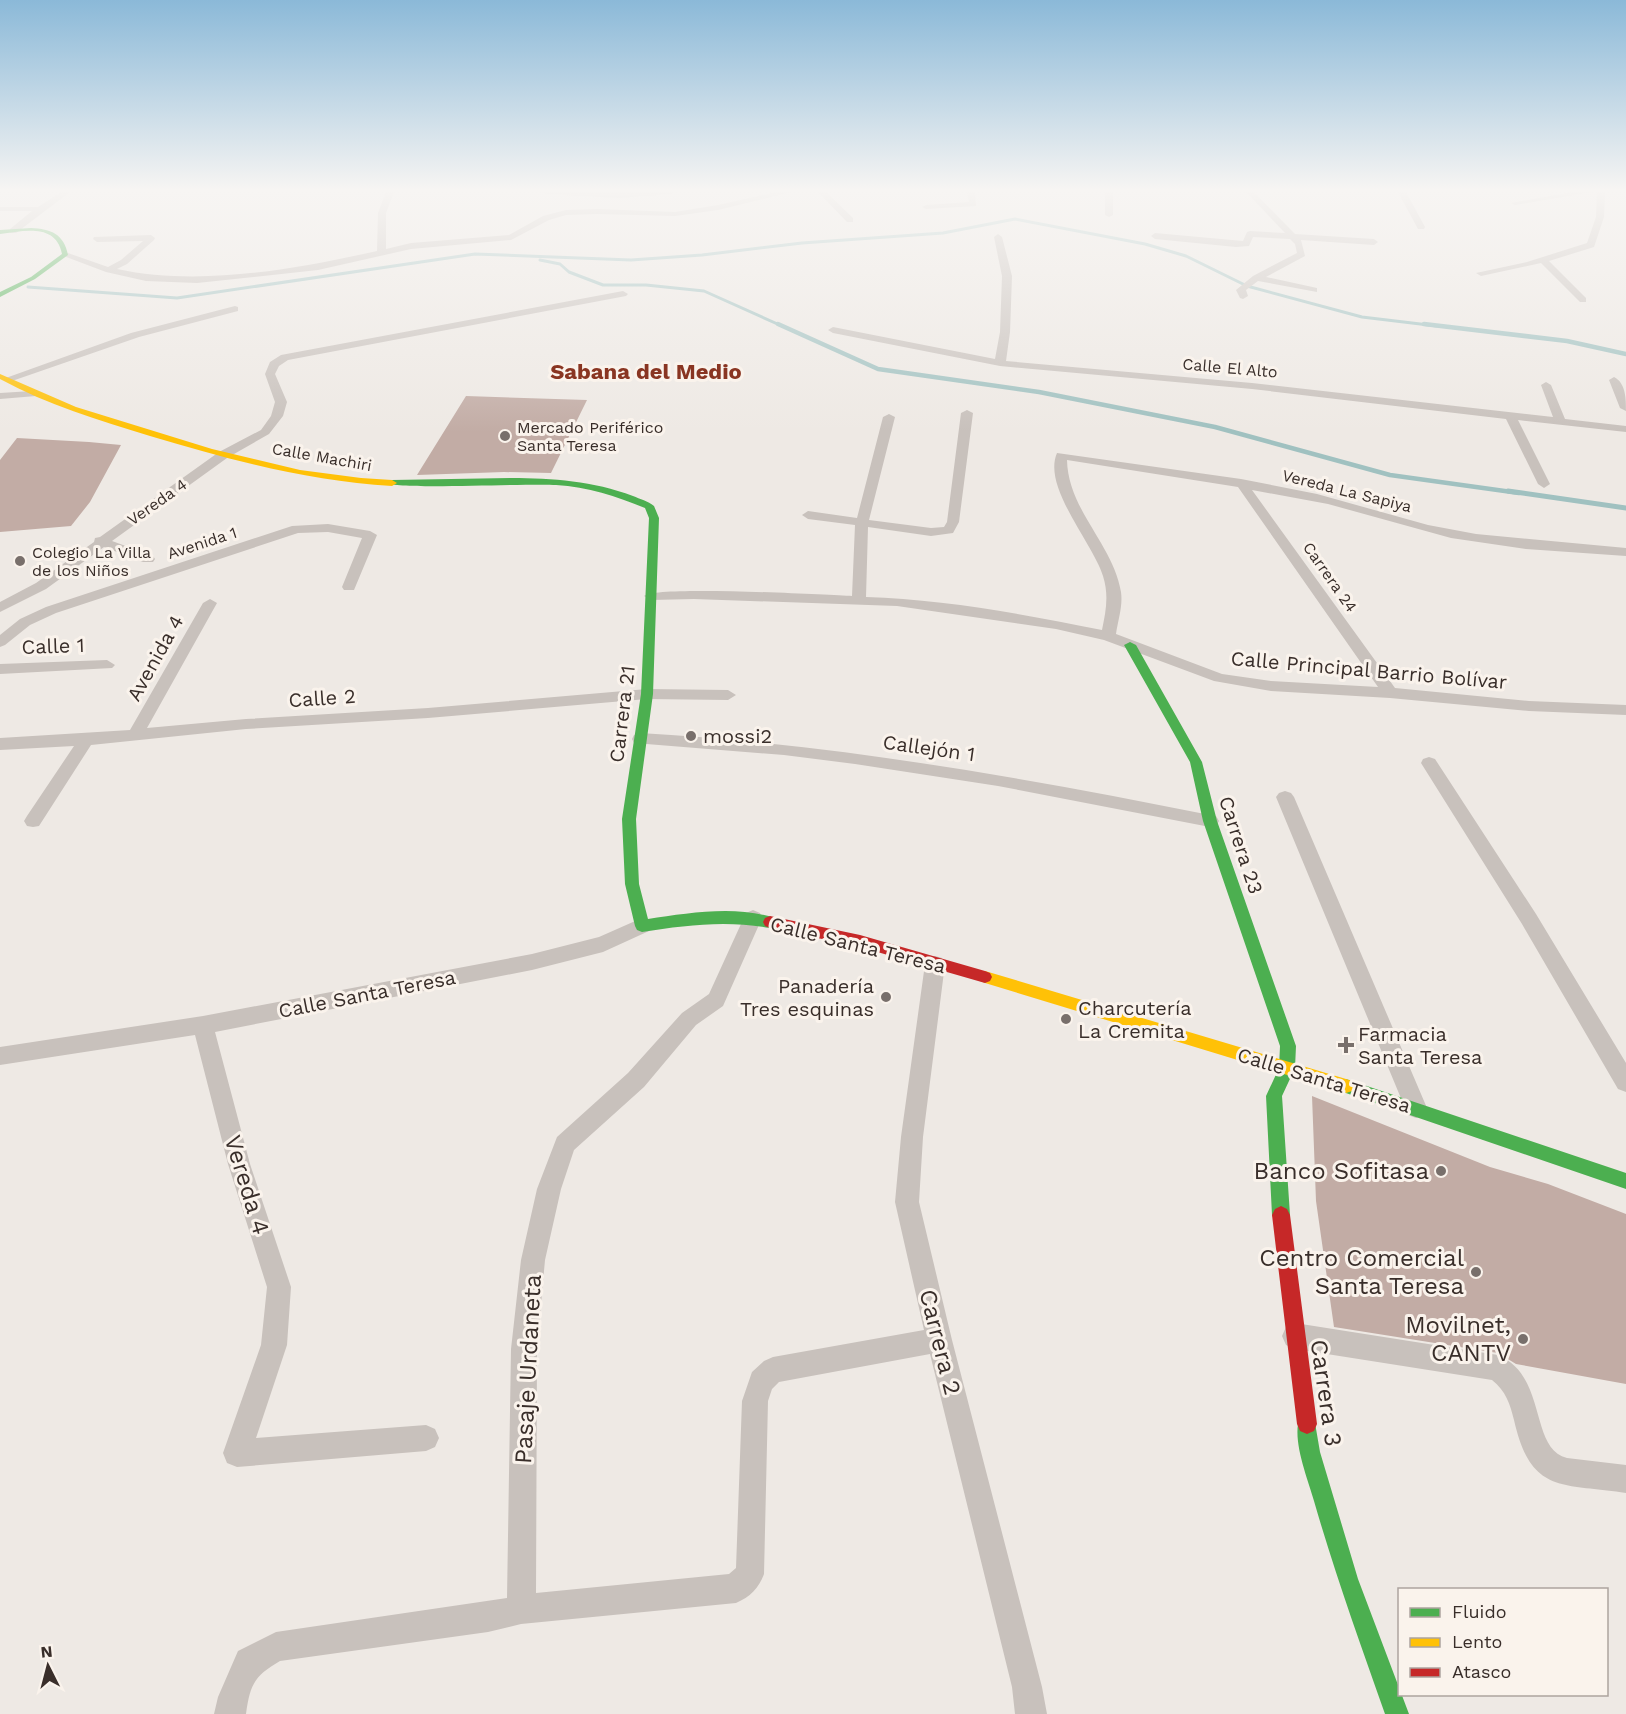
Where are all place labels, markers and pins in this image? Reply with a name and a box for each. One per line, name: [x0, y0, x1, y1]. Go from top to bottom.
place label: Mercado Periférico Santa Teresa: [517, 418, 663, 455]
marker: Mercado Periférico Santa Teresa: [498, 429, 512, 443]
place label: Colegio La Villa de los Niños: [32, 543, 151, 580]
marker: Colegio La Villa de los Niños: [13, 554, 27, 568]
place label: mossi2: [703, 724, 772, 748]
marker: mossi2: [684, 729, 698, 743]
place label: Panadería Tres esquinas: [740, 974, 874, 1021]
marker: Panadería Tres esquinas: [879, 990, 893, 1004]
place label: Charcutería La Cremita: [1078, 996, 1192, 1043]
marker: Charcutería La Cremita: [1059, 1012, 1073, 1026]
place label: Farmacia Santa Teresa: [1358, 1022, 1482, 1069]
marker: Farmacia Santa Teresa: [1339, 1038, 1353, 1052]
place label: Banco Sofitasa: [1254, 1157, 1429, 1185]
marker: Banco Sofitasa: [1434, 1164, 1448, 1178]
place label: Centro Comercial Santa Teresa: [1259, 1244, 1465, 1300]
marker: Centro Comercial Santa Teresa: [1469, 1265, 1483, 1279]
place label: Movilnet, CANTV: [1405, 1311, 1511, 1367]
marker: Movilnet, CANTV: [1516, 1332, 1530, 1346]

